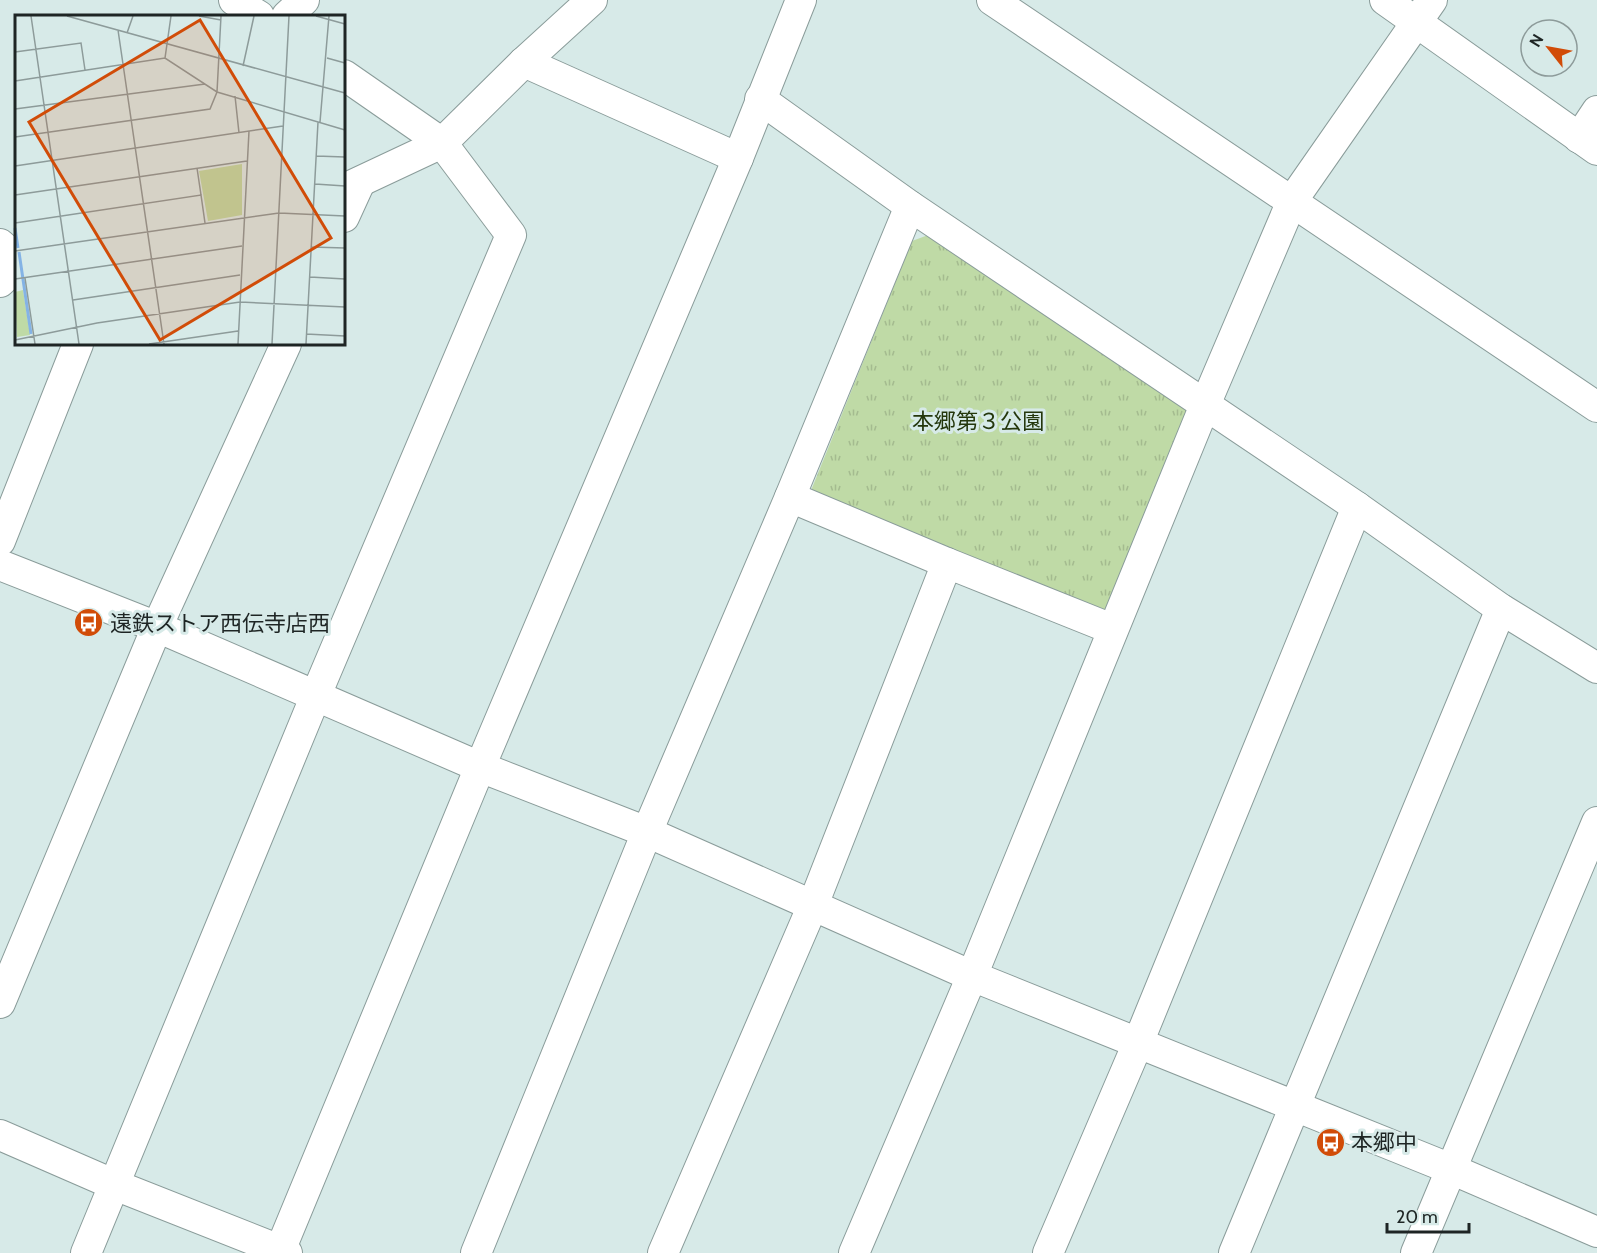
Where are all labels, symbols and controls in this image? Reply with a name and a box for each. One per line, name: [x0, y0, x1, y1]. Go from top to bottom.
inset map: [15, 15, 345, 345]
north arrow: [1519, 18, 1579, 78]
text: N: [1526, 31, 1548, 50]
park label: 本郷第３公園: [912, 408, 1044, 435]
bus stop icon: 遠鉄ストア西伝寺店西: [73, 607, 105, 639]
place label: 遠鉄ストア西伝寺店西: [110, 610, 330, 637]
bus stop icon: 本郷中: [1314, 1126, 1346, 1158]
place label: 本郷中: [1351, 1129, 1417, 1156]
scale bar: [1387, 1196, 1470, 1234]
text: 20 m: [1396, 1206, 1438, 1228]

